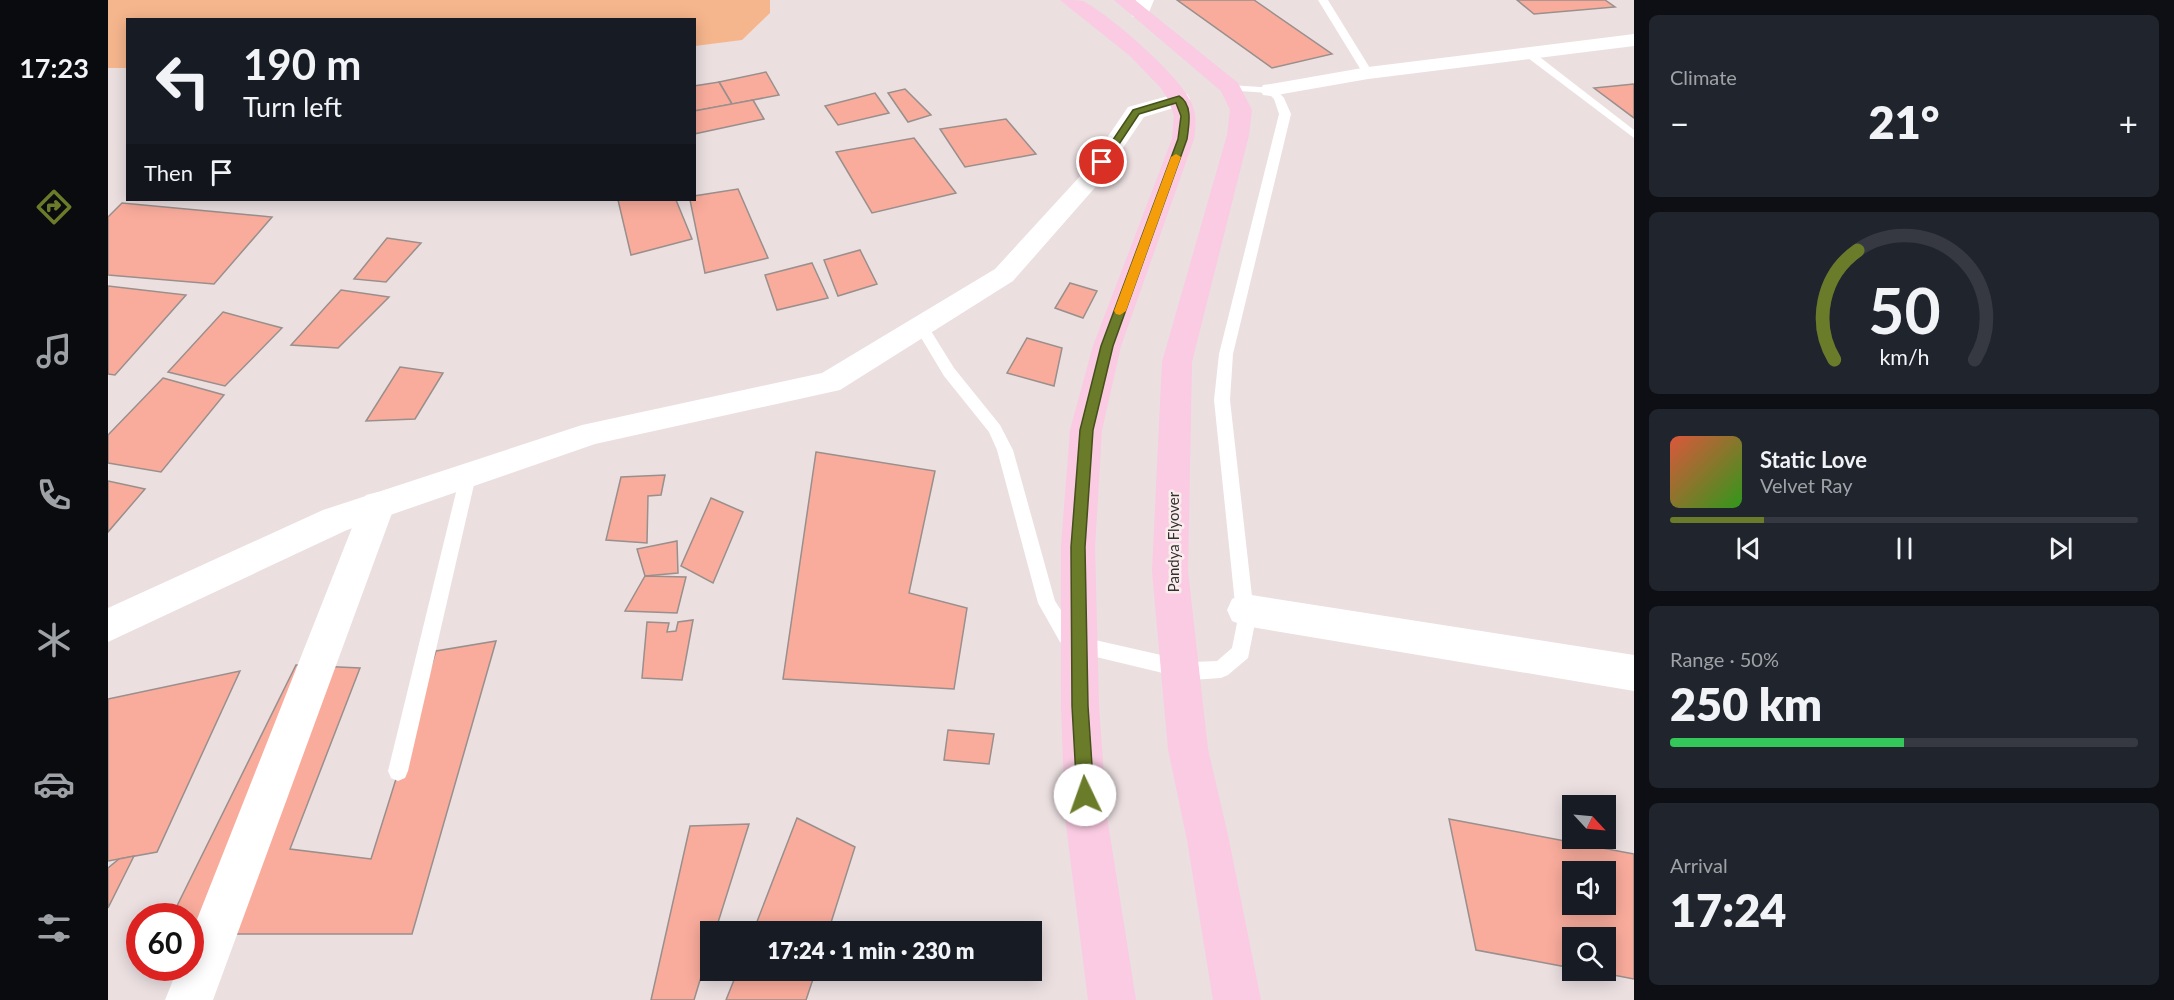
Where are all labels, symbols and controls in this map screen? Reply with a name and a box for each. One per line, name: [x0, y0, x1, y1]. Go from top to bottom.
text: 190 m: [243, 39, 361, 89]
icon: left: [144, 42, 222, 120]
text: 17:23: [19, 51, 89, 84]
text: Climate: [1670, 65, 1737, 89]
text: Turn left: [243, 90, 342, 123]
text: 21°: [1869, 95, 1939, 149]
text: −: [1670, 103, 1689, 143]
text: +: [2119, 103, 2138, 143]
pin: [1076, 136, 1127, 187]
icon: arrive: [1085, 145, 1118, 178]
icon: arrive: [205, 156, 238, 189]
text: Then: [144, 159, 193, 186]
icon: directions: [33, 186, 75, 228]
text: 50: [1868, 272, 1940, 347]
icon: music: [33, 330, 75, 372]
text: km/h: [1879, 344, 1929, 370]
text: Static Love: [1760, 446, 1867, 473]
text: Velvet Ray: [1760, 473, 1853, 497]
icon: phone: [33, 474, 75, 516]
street label: Pandya Flyover: [1164, 491, 1182, 592]
icon: previous: [1732, 532, 1765, 565]
icon: pause: [1888, 532, 1921, 565]
icon: next: [2044, 532, 2077, 565]
icon: climate: [33, 619, 75, 661]
text: Range · 50%: [1670, 647, 1779, 671]
text: 250 km: [1670, 677, 1822, 731]
icon: car: [33, 763, 75, 805]
position arrow: [1053, 763, 1117, 827]
north arrow: [1562, 795, 1616, 849]
map controls: [1562, 795, 1616, 981]
text: Arrival: [1670, 853, 1728, 877]
button: sound: [1562, 861, 1616, 915]
text: 17:24: [1670, 883, 1786, 937]
speed limit sign: 60: [126, 903, 204, 981]
icon: filters: [33, 907, 75, 949]
button: search: [1562, 927, 1616, 981]
text: 17:24 · 1 min · 230 m: [768, 937, 974, 964]

